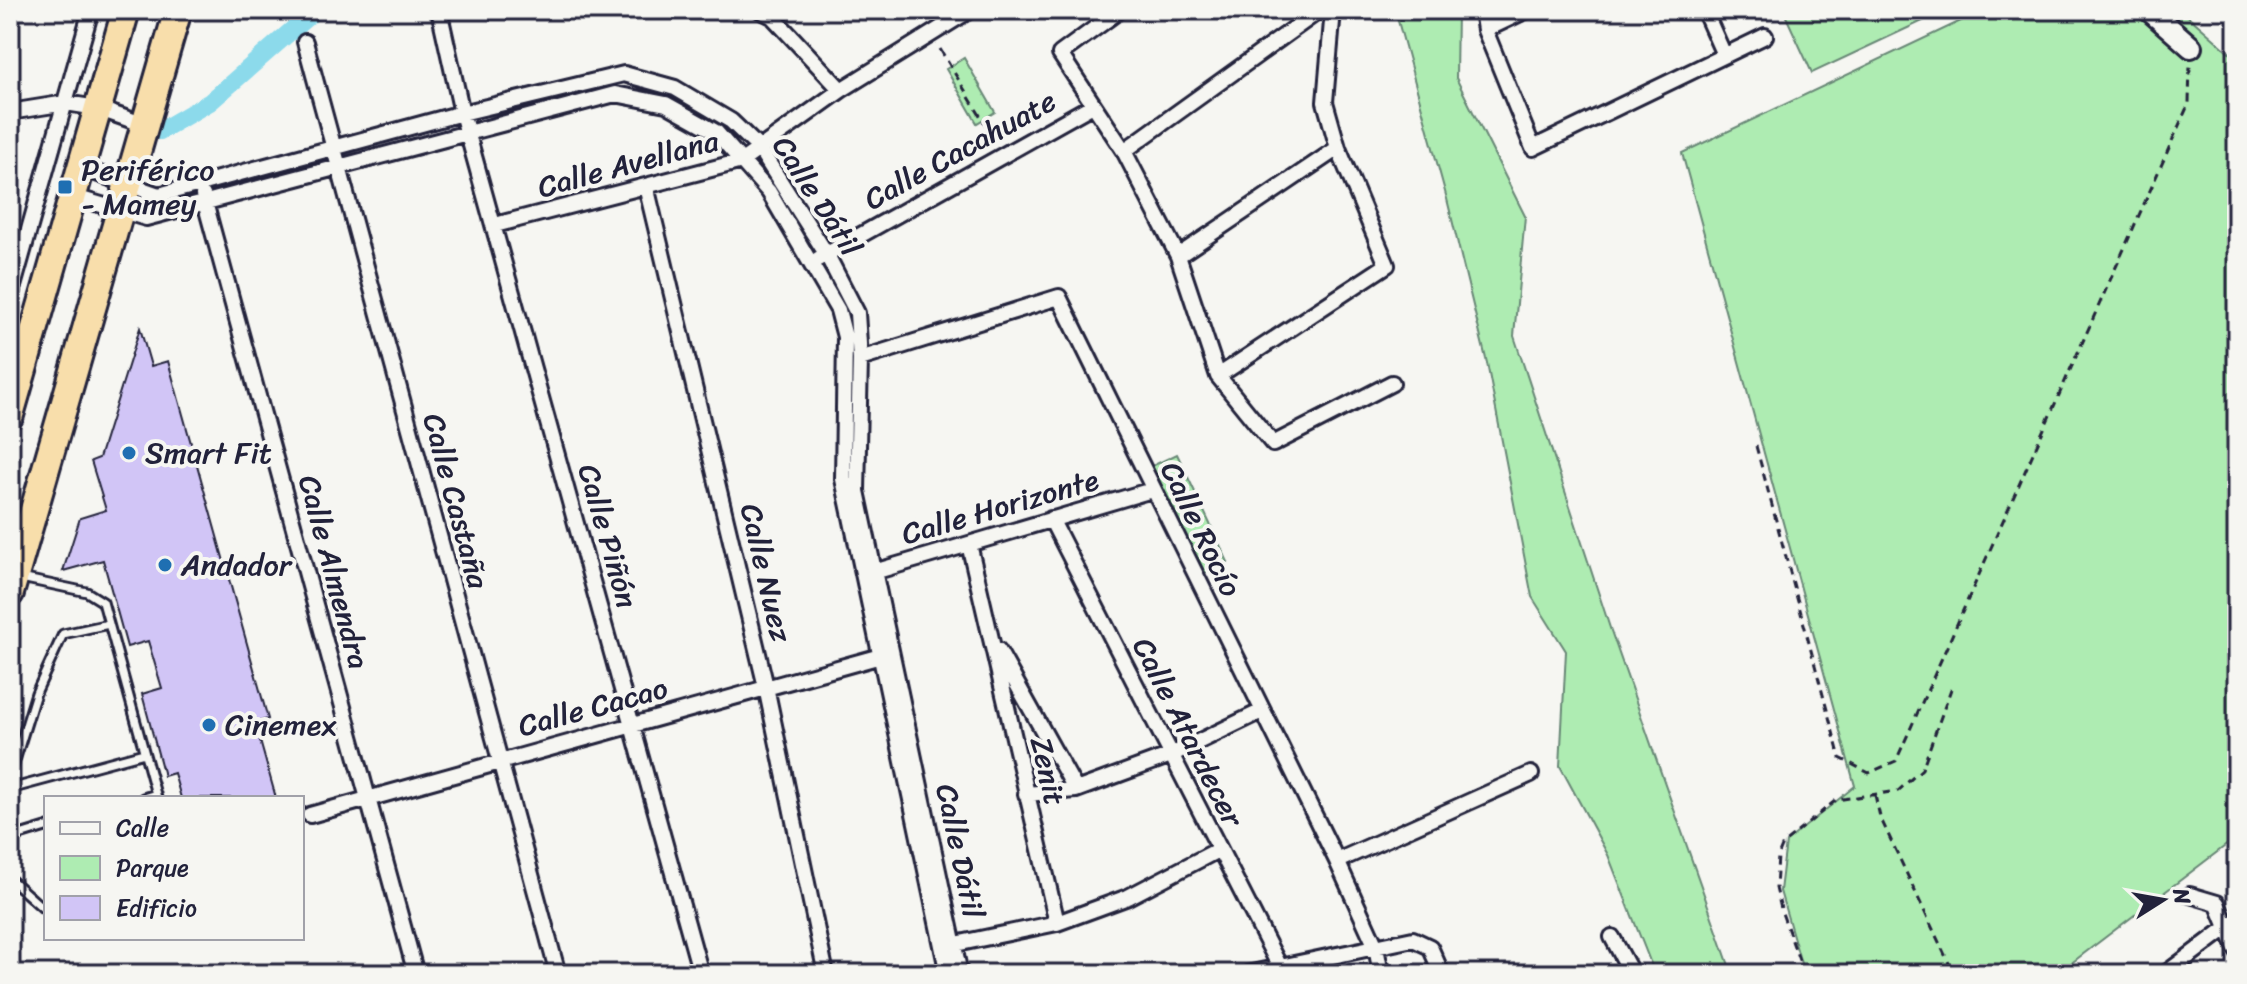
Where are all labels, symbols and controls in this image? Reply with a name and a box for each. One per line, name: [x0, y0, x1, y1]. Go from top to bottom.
street label: Calle Cacahuate: [854, 75, 1066, 225]
street label: Calle Avellana: [531, 114, 726, 214]
street label: Calle Dátil: [757, 124, 877, 269]
place label: Periférico - Mamey: [81, 143, 214, 231]
marker: Periférico - Mamey: [56, 178, 74, 196]
street label: Calle Castaña: [407, 407, 506, 596]
place label: Smart Fit: [145, 426, 272, 480]
marker: Smart Fit: [120, 444, 138, 462]
street label: Calle Rocío: [1145, 452, 1257, 606]
street label: Calle Horizonte: [895, 453, 1105, 561]
street label: Calle Piñón: [562, 458, 654, 614]
street label: Calle Almendra: [282, 469, 386, 675]
street label: Calle Nuez: [724, 498, 808, 648]
place label: Andador: [180, 538, 293, 592]
marker: Andador: [156, 556, 174, 574]
street label: Calle Atardecer: [1117, 627, 1260, 838]
street label: Calle Cacao: [512, 661, 674, 753]
place label: Cinemex: [225, 698, 337, 752]
marker: Cinemex: [200, 716, 218, 734]
street label: Zenit: [1014, 731, 1082, 811]
street label: Calle Dátil: [919, 779, 1001, 925]
legend: [44, 796, 304, 940]
text: Calle: [116, 807, 169, 849]
text: Parque: [116, 847, 189, 889]
north arrow: [2123, 860, 2203, 940]
text: N: [2161, 884, 2203, 908]
text: Edificio: [116, 887, 197, 929]

